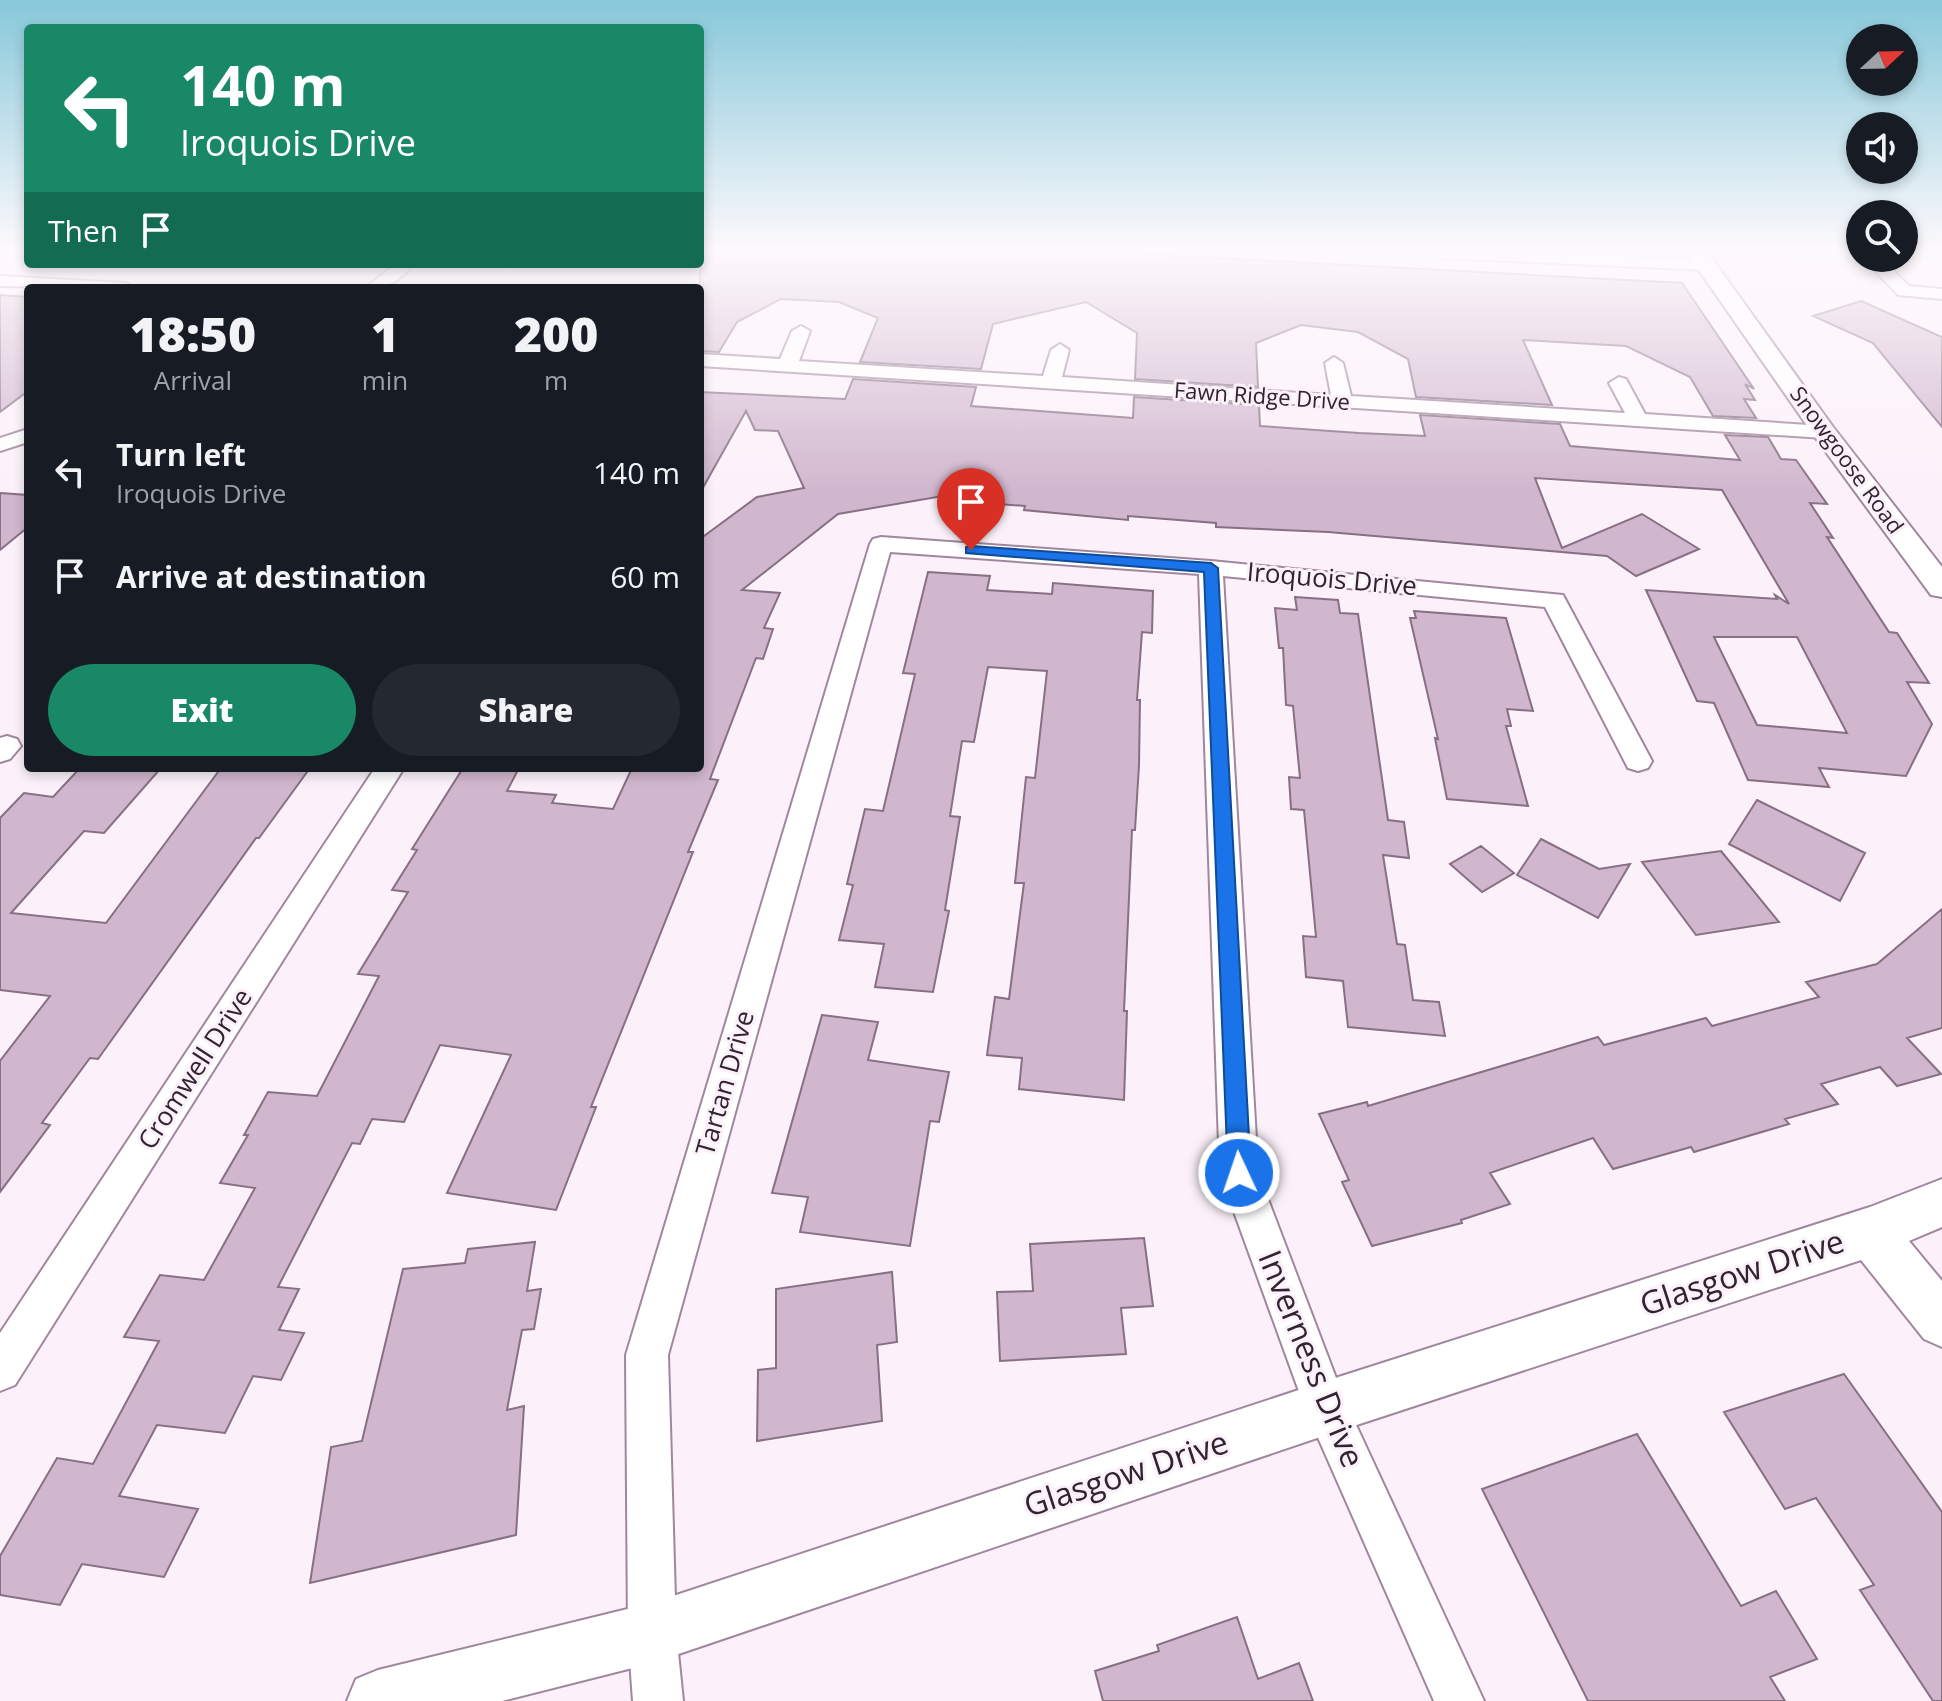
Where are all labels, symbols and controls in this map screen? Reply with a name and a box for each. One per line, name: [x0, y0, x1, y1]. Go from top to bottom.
north arrow: [1846, 24, 1918, 96]
map controls: [1846, 24, 1918, 272]
text: 140 m: [180, 46, 346, 122]
icon: left: [48, 56, 152, 160]
button: sound: [1846, 112, 1918, 184]
text: Iroquois Drive: [180, 118, 416, 167]
button: search: [1846, 200, 1918, 272]
icon: arrive: [134, 208, 178, 252]
text: Then: [48, 210, 118, 251]
text: 18:50: [130, 301, 256, 366]
text: 1: [371, 301, 399, 366]
text: 200: [514, 301, 598, 366]
text: Arrival: [154, 362, 232, 398]
text: min: [362, 362, 408, 398]
text: m: [544, 362, 568, 398]
street label: Fawn Ridge Drive: [1173, 374, 1351, 416]
street label: Snowgoose Road: [1784, 380, 1911, 539]
text: Turn left: [116, 434, 246, 475]
icon: left: [48, 450, 92, 494]
text: 140 m: [593, 452, 680, 493]
pin: [937, 468, 1005, 550]
text: Iroquois Drive: [116, 475, 286, 511]
icon: arrive: [949, 480, 993, 524]
street label: Iroquois Drive: [1246, 553, 1419, 603]
icon: arrive: [48, 554, 92, 598]
text: Arrive at destination: [116, 556, 427, 597]
text: 60 m: [610, 556, 680, 597]
button: Exit: [48, 664, 356, 756]
button: Share: [372, 664, 680, 756]
street label: Cromwell Drive: [129, 981, 260, 1156]
street label: Tartan Drive: [686, 1006, 762, 1160]
position arrow: [1197, 1131, 1281, 1215]
street label: Glasgow Drive: [1634, 1218, 1849, 1325]
street label: Inverness Drive: [1249, 1244, 1375, 1473]
street label: Glasgow Drive: [1018, 1419, 1233, 1526]

